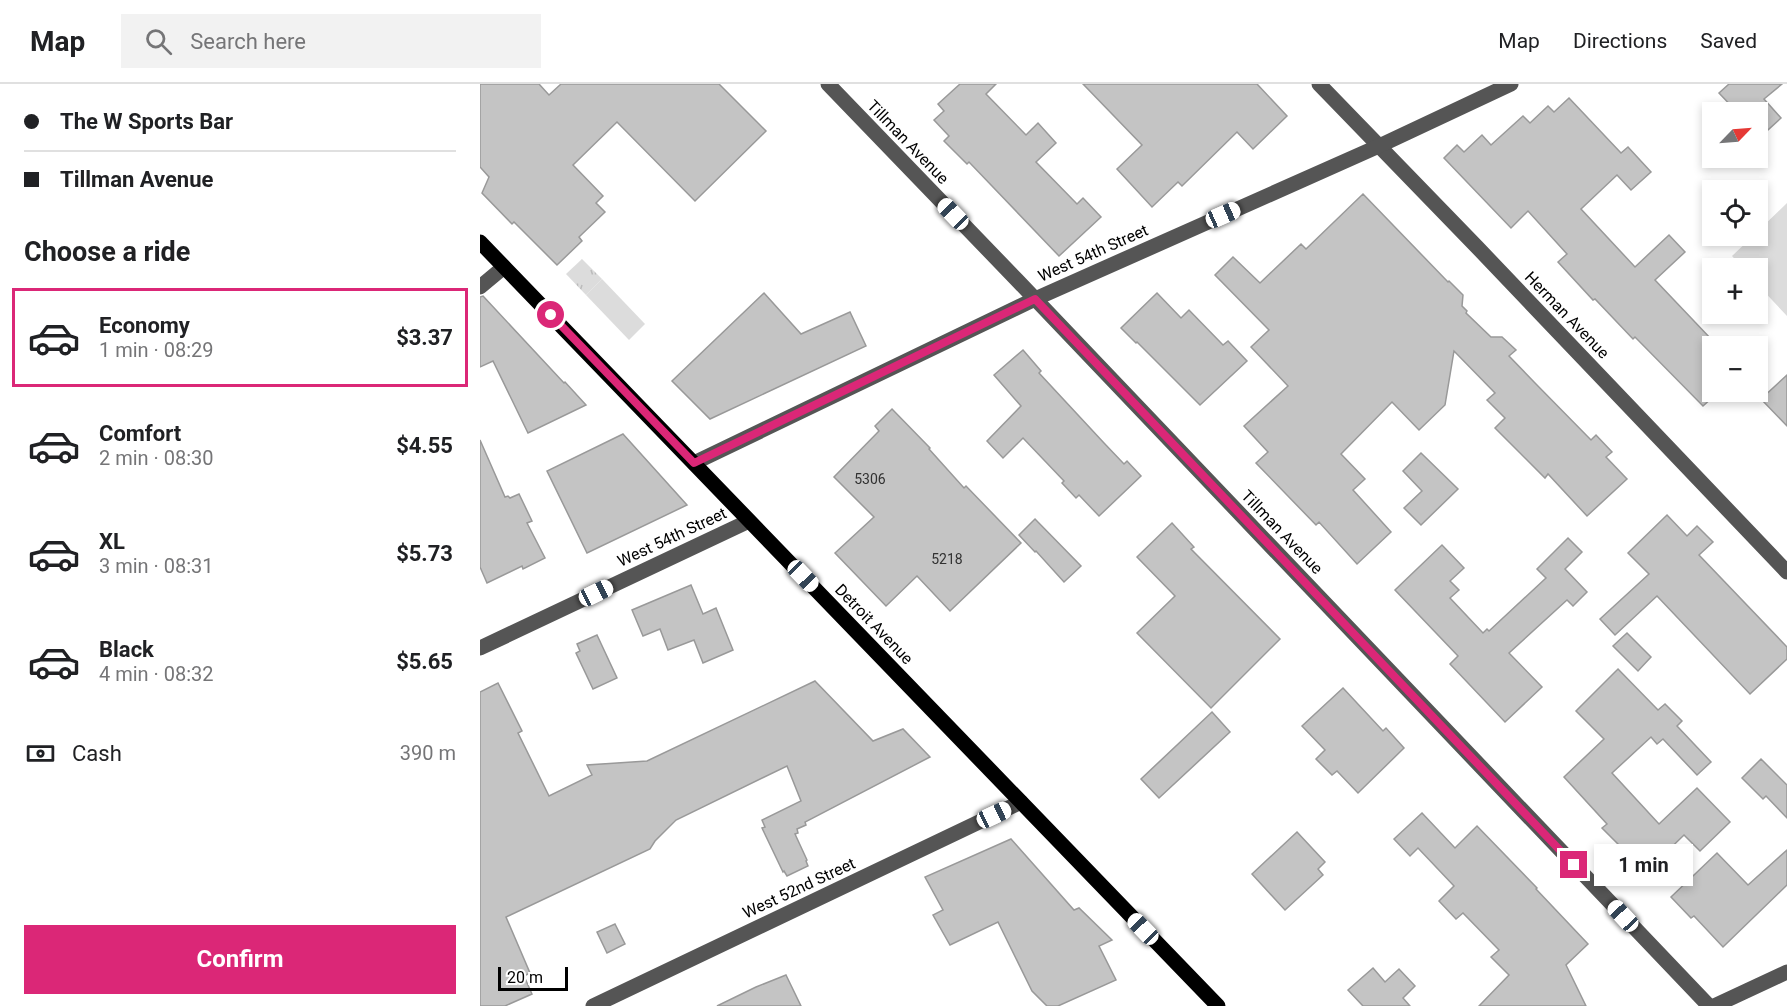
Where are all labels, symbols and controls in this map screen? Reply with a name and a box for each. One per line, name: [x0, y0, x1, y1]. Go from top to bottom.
search box: [121, 14, 541, 68]
text: Map: [30, 25, 85, 58]
icon: search: [142, 25, 175, 58]
text: Search here: [190, 29, 306, 54]
text: Map: [1498, 29, 1540, 53]
text: Directions: [1573, 29, 1667, 53]
text: Saved: [1700, 29, 1757, 53]
street label: Tillman Avenue: [863, 96, 953, 188]
north arrow: [1702, 102, 1768, 168]
map controls: [1702, 102, 1768, 402]
text: The W Sports Bar: [60, 109, 233, 134]
text: Tillman Avenue: [60, 167, 213, 192]
button: locate: [1702, 180, 1768, 246]
car: [934, 195, 972, 233]
car: [1203, 199, 1243, 231]
street label: West 54th Street: [1035, 220, 1151, 286]
text: Choose a ride: [24, 236, 190, 268]
button: +: [1702, 258, 1768, 324]
street label: Herman Avenue: [1521, 268, 1613, 362]
route start: [537, 301, 564, 328]
icon: car: [27, 311, 81, 365]
text: Economy: [99, 313, 190, 338]
text: $3.37: [396, 325, 453, 350]
button: −: [1702, 336, 1768, 402]
text: 1 min · 08:29: [99, 338, 214, 362]
icon: car: [27, 419, 81, 473]
text: Comfort: [99, 421, 181, 446]
text: $4.55: [396, 433, 453, 458]
text: 2 min · 08:30: [99, 446, 214, 470]
house number: 5306: [854, 471, 886, 487]
street label: Tillman Avenue: [1237, 486, 1327, 578]
street label: West 54th Street: [614, 503, 730, 571]
icon: car: [27, 527, 81, 581]
text: XL: [99, 529, 125, 554]
text: $5.73: [396, 541, 453, 566]
house number: 5218: [931, 551, 963, 567]
text: 3 min · 08:31: [99, 554, 214, 578]
car: [784, 557, 822, 595]
car: [576, 577, 616, 609]
street label: Detroit Avenue: [831, 580, 917, 668]
icon: car: [27, 635, 81, 689]
text: Black: [99, 637, 154, 662]
text: $5.65: [396, 649, 453, 674]
text: 4 min · 08:32: [99, 662, 214, 686]
icon: cash: [24, 737, 57, 770]
text: Cash: [72, 741, 122, 766]
text: 390 m: [400, 741, 456, 765]
car: [974, 799, 1014, 831]
callout: 1 min: [1595, 844, 1694, 886]
route end: [1560, 851, 1587, 878]
text: 1 min: [1618, 853, 1669, 877]
street label: West 52nd Street: [740, 854, 858, 922]
car: [1604, 897, 1642, 935]
car: [1124, 910, 1162, 948]
button: Confirm: [24, 925, 456, 994]
scale bar: [498, 964, 568, 992]
text: 20 m: [507, 968, 543, 987]

